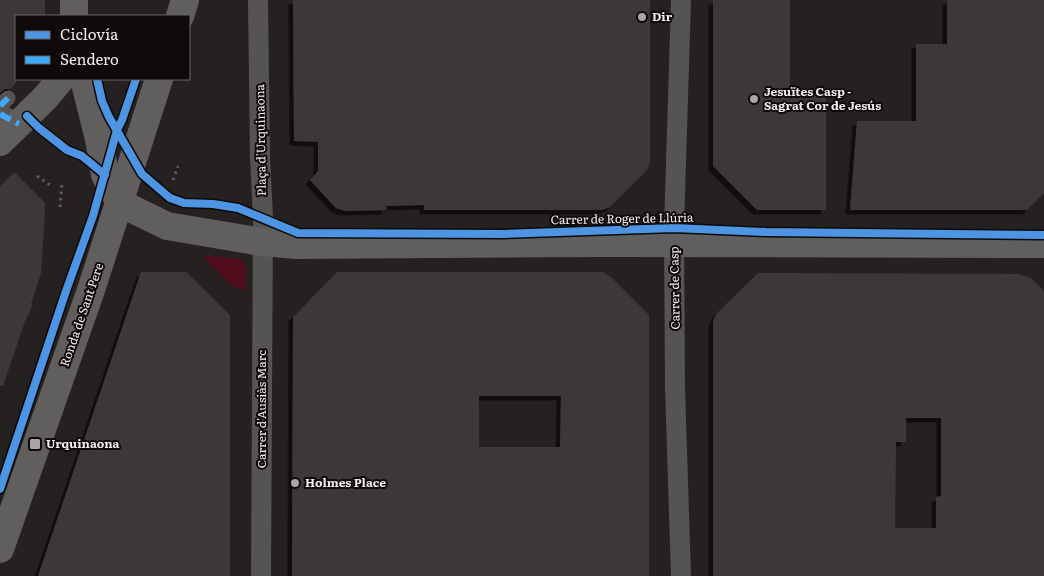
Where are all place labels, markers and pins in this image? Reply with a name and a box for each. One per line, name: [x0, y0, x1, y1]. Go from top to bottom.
place label: Dir: [652, 7, 673, 25]
marker: Dir: [636, 11, 648, 23]
place label: Jesuïtes Casp - Sagrat Cor de Jesús: [764, 82, 881, 114]
marker: Jesuïtes Casp - Sagrat Cor de Jesús: [748, 93, 760, 105]
place label: Urquinaona: [46, 434, 120, 452]
marker: Urquinaona: [28, 437, 42, 451]
place label: Holmes Place: [305, 473, 386, 491]
marker: Holmes Place: [289, 477, 301, 489]

